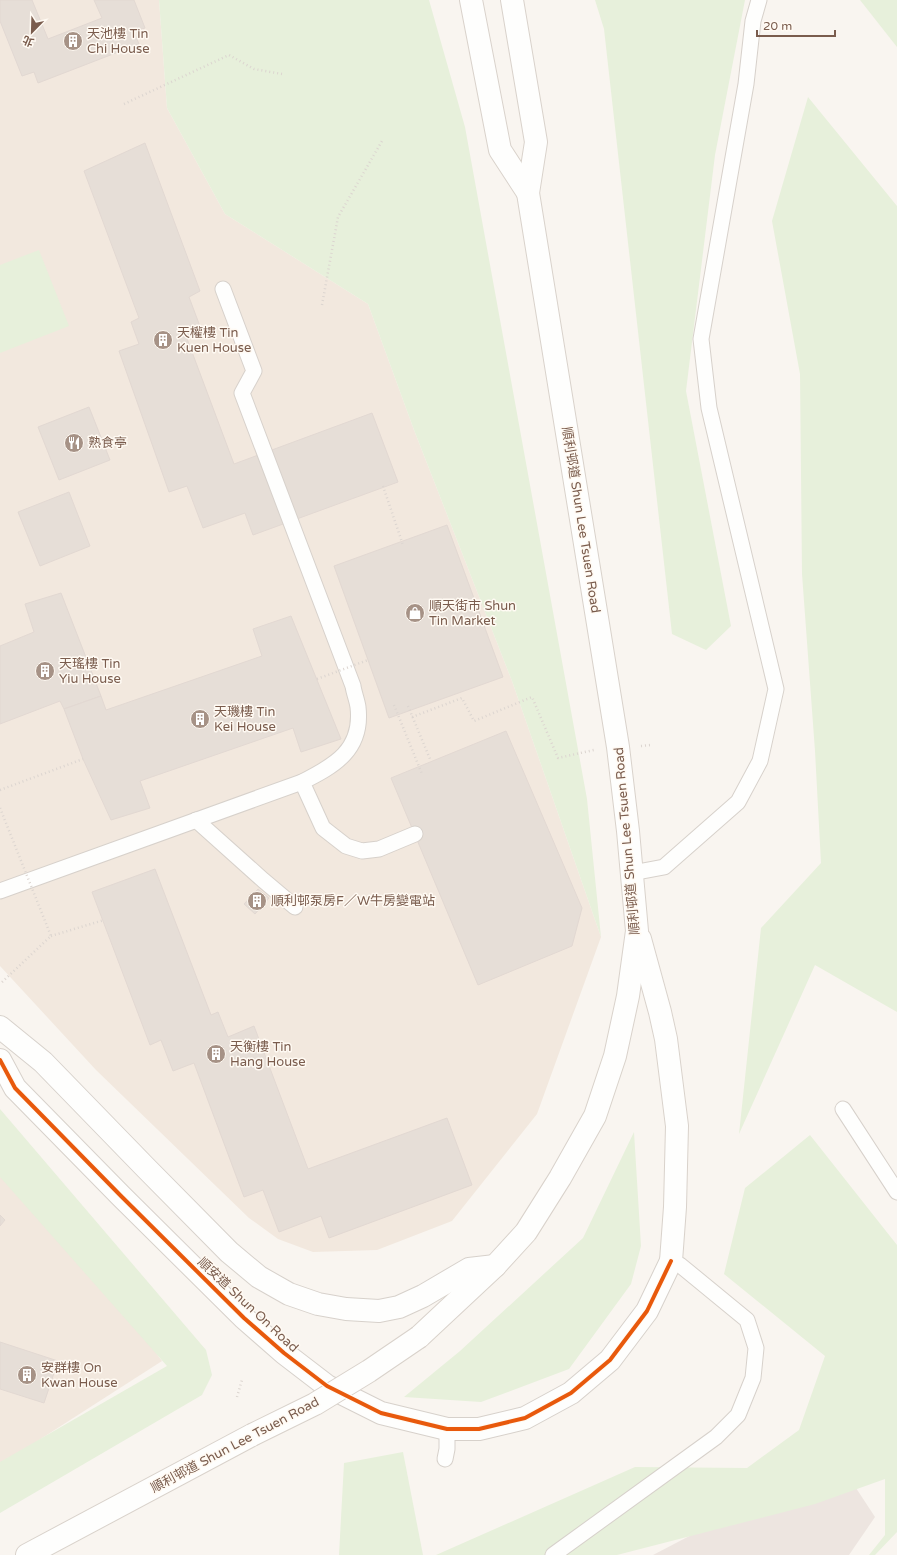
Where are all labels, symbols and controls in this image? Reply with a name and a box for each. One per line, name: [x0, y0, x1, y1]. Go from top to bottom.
north arrow: [12, 12, 52, 52]
scale bar: [757, 12, 835, 38]
text: 20 m: [763, 19, 792, 33]
place label: 天池樓 Tin Chi House: [87, 26, 150, 57]
building icon: 天池樓 Tin Chi House: [62, 30, 84, 52]
text: 北: [21, 33, 36, 49]
place label: 天權樓 Tin Kuen House: [177, 325, 251, 356]
building icon: 天權樓 Tin Kuen House: [152, 329, 174, 351]
street label: 順利邨道 Shun Lee Tsuen Road: [558, 426, 604, 614]
restaurant icon: 熟食亭: [63, 432, 85, 454]
place label: 熟食亭: [88, 435, 127, 451]
place label: 順天街市 Shun Tin Market: [429, 598, 516, 629]
shop icon: 順天街市 Shun Tin Market: [404, 602, 426, 624]
place label: 天瑤樓 Tin Yiu House: [59, 656, 121, 687]
building icon: 天瑤樓 Tin Yiu House: [34, 660, 56, 682]
place label: 天璣樓 Tin Kei House: [214, 704, 276, 735]
building icon: 天璣樓 Tin Kei House: [189, 708, 211, 730]
street label: 順利邨道 Shun Lee Tsuen Road: [611, 746, 643, 936]
building icon: 順利邨泵房F／W牛房變電站: [246, 890, 268, 912]
place label: 順利邨泵房F／W牛房變電站: [271, 893, 435, 909]
place label: 天衡樓 Tin Hang House: [230, 1039, 306, 1070]
building icon: 天衡樓 Tin Hang House: [205, 1043, 227, 1065]
street label: 順安道 Shun On Road: [194, 1254, 302, 1356]
place label: 安群樓 On Kwan House: [41, 1360, 118, 1391]
building icon: 安群樓 On Kwan House: [16, 1364, 38, 1386]
street label: 順利邨道 Shun Lee Tsuen Road: [148, 1394, 322, 1496]

